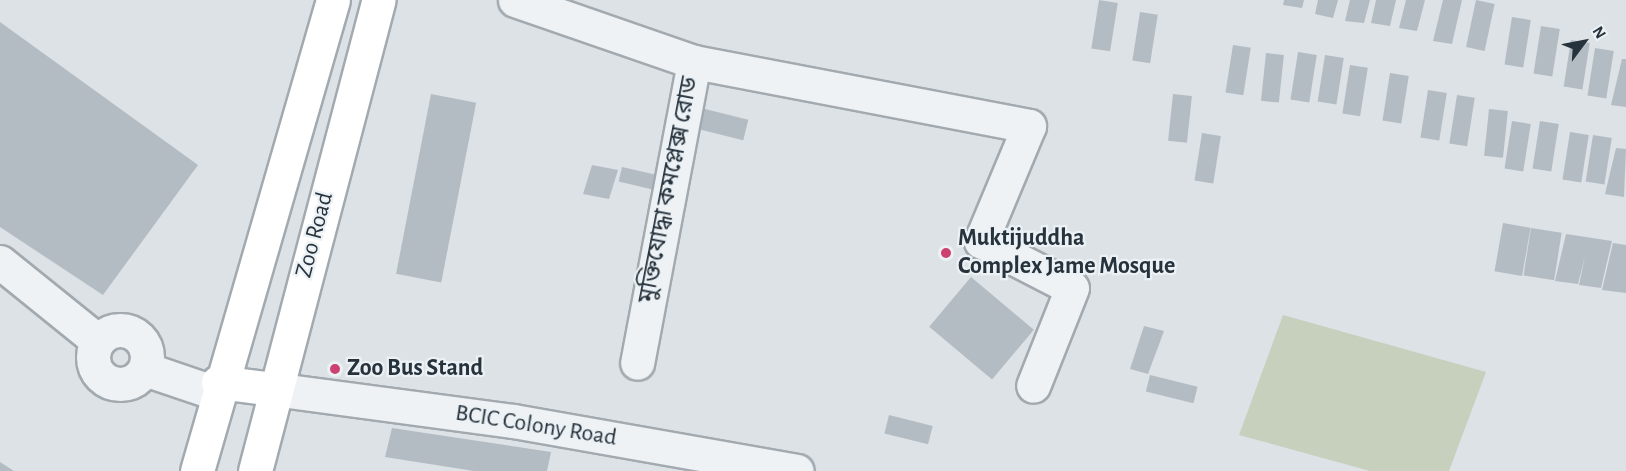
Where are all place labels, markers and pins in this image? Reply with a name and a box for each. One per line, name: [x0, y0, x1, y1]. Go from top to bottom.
place label: Muktijuddha Complex Jame Mosque: [958, 225, 1175, 281]
marker: Muktijuddha Complex Jame Mosque: [939, 246, 953, 260]
place label: Zoo Bus Stand: [347, 355, 483, 383]
marker: Zoo Bus Stand: [328, 362, 342, 376]

